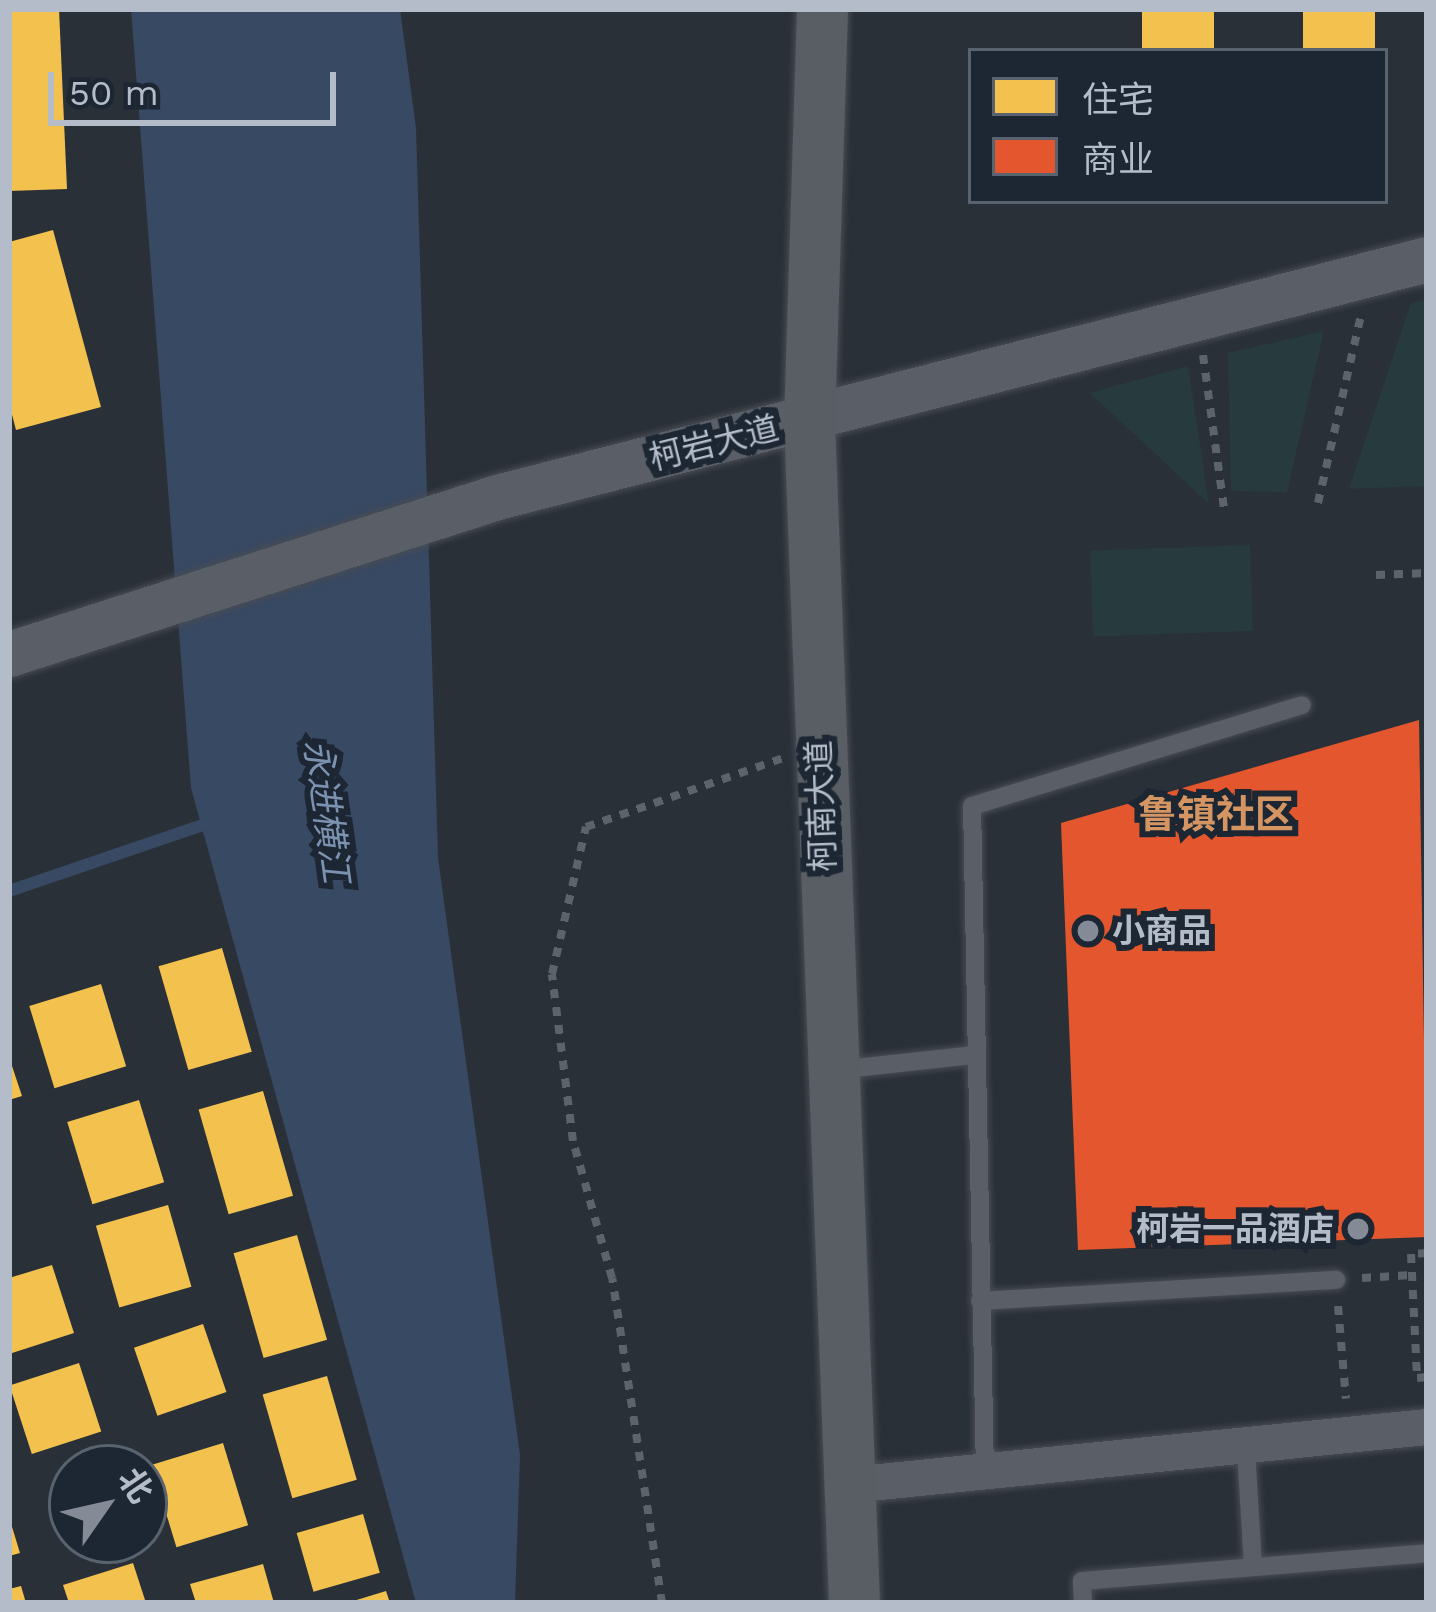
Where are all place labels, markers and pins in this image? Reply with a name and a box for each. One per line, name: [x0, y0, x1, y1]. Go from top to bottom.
place label: 小商品: [1112, 911, 1211, 951]
marker: 小商品: [1075, 918, 1101, 944]
place label: 柯岩一品酒店: [1136, 1209, 1334, 1249]
marker: 柯岩一品酒店: [1345, 1216, 1371, 1242]

